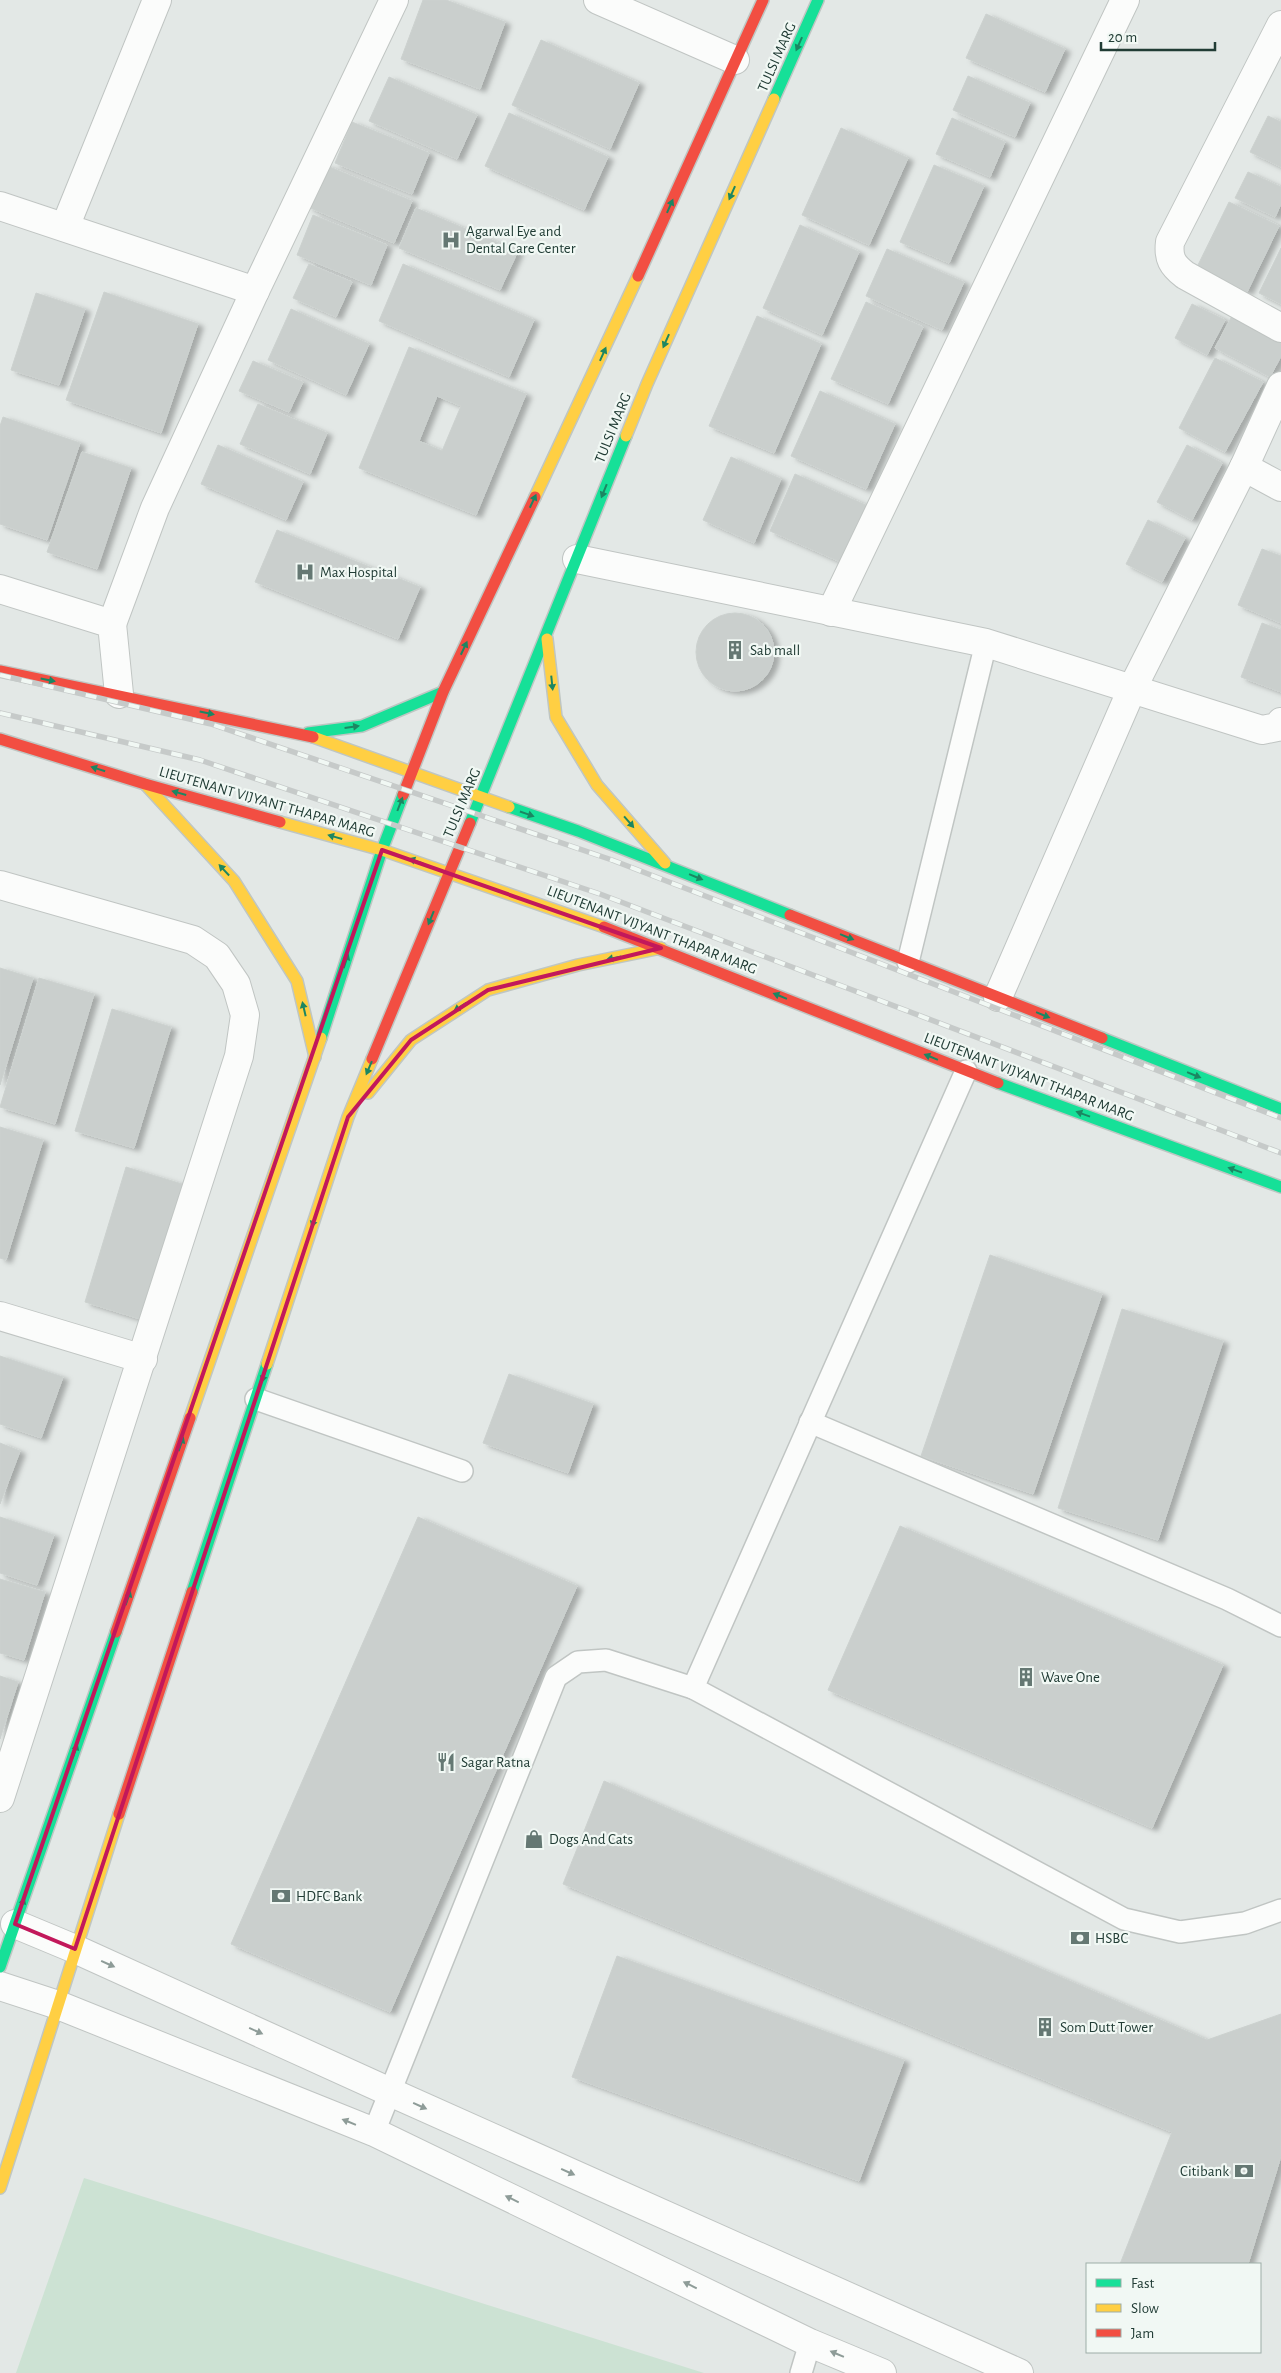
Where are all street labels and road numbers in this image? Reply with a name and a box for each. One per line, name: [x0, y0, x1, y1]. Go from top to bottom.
street label: TULSI MARG: [755, 20, 799, 94]
street label: TULSI MARG: [592, 391, 634, 465]
street label: LIEUTENANT VIJYANT THAPAR MARG: [157, 764, 377, 840]
street label: TULSI MARG: [441, 766, 483, 840]
street label: LIEUTENANT VIJYANT THAPAR MARG: [545, 883, 759, 977]
street label: LIEUTENANT VIJYANT THAPAR MARG: [922, 1030, 1136, 1124]

